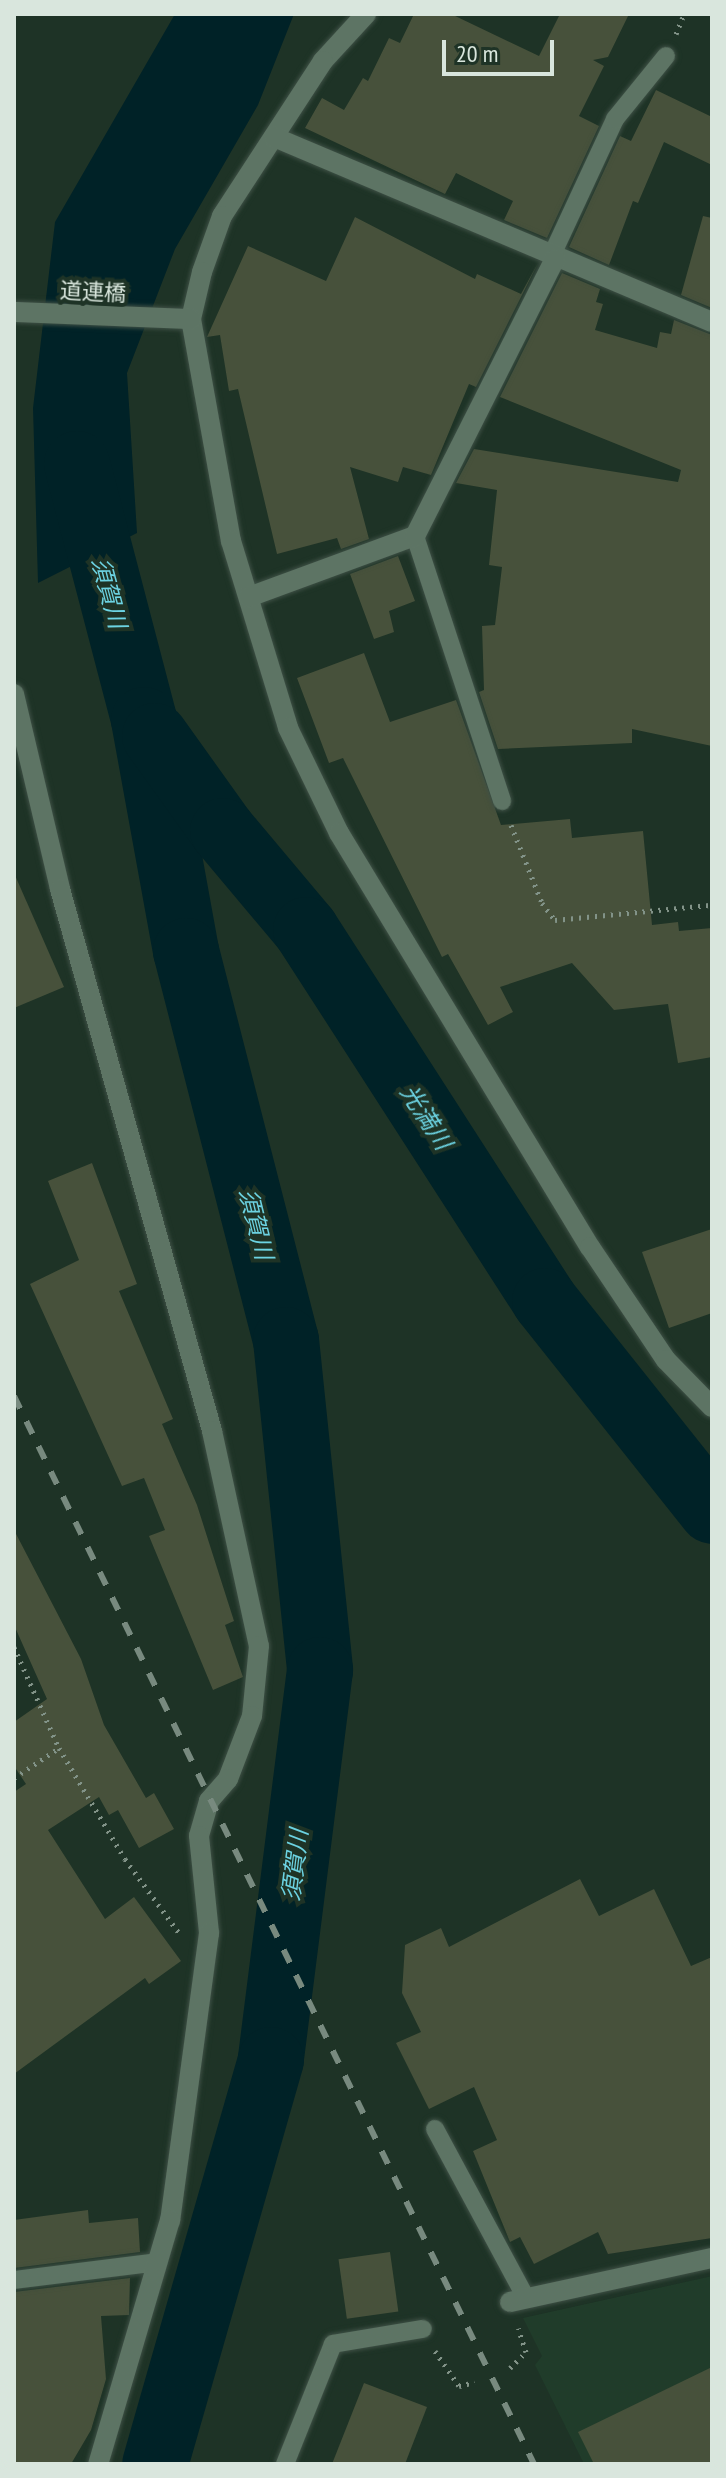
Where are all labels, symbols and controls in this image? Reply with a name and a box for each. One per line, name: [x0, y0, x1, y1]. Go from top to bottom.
scale bar: [446, 24, 558, 74]
text: 20 m: [456, 38, 498, 69]
street label: 道連橋: [59, 277, 127, 307]
water label: 須賀川: [86, 554, 132, 632]
water label: 光満川: [394, 1079, 458, 1155]
water label: 須賀川: [233, 1186, 279, 1262]
water label: 須賀川: [276, 1828, 314, 1902]

